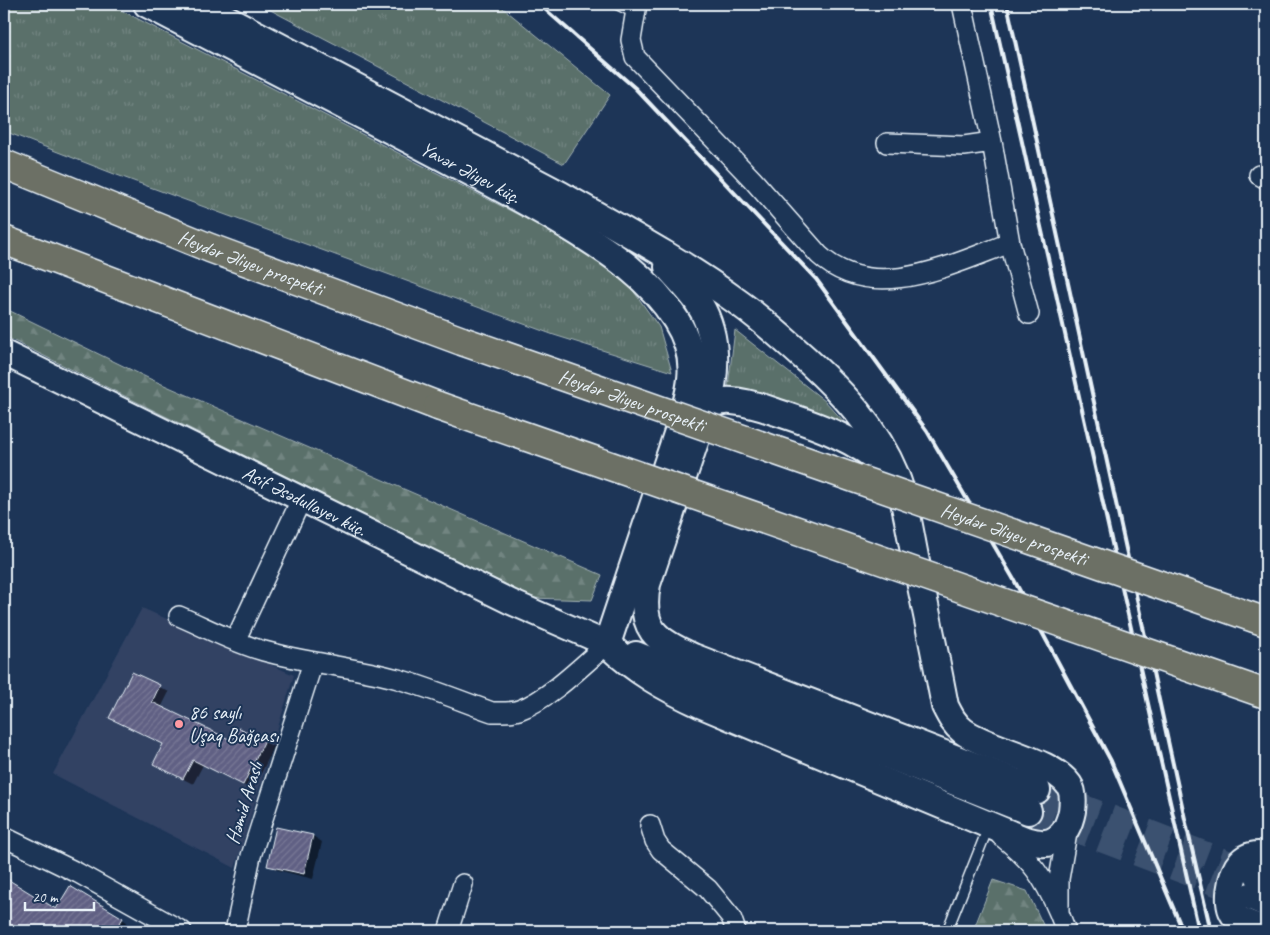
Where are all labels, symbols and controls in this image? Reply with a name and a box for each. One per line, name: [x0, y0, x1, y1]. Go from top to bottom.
street label: Yavər Əliyev küç.: [416, 136, 525, 209]
street label: Heydər Əliyev prospekti: [175, 224, 329, 302]
street label: Heydər Əliyev prospekti: [555, 363, 711, 438]
street label: Asif Əsədullayev küç.: [239, 460, 371, 542]
street label: Heydər Əliyev prospekti: [938, 497, 1093, 572]
place label: 86 saylı Uşaq Bağçası: [189, 700, 280, 748]
marker: 86 saylı Uşaq Bağçası: [173, 718, 185, 730]
street label: Həmid Araslı: [220, 758, 269, 847]
scale bar: [25, 880, 94, 912]
text: 20 m: [32, 888, 59, 907]

